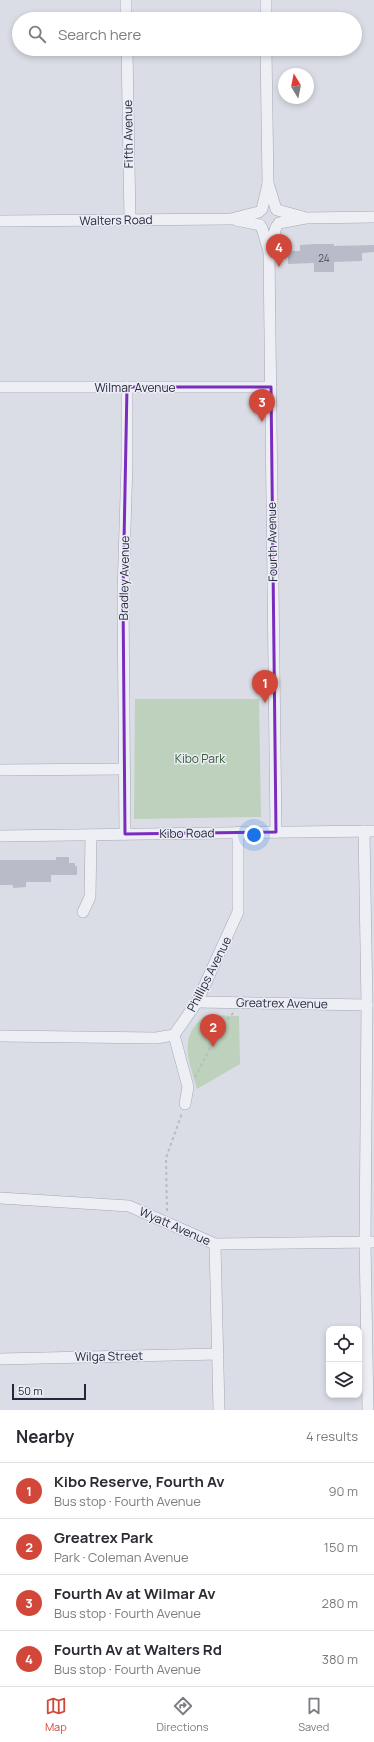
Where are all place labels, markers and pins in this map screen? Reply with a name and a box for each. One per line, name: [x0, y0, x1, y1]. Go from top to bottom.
pin: 4: [266, 234, 292, 267]
pin: 3: [249, 389, 275, 422]
pin: 1: [252, 670, 278, 703]
pin: 2: [200, 1014, 226, 1047]

